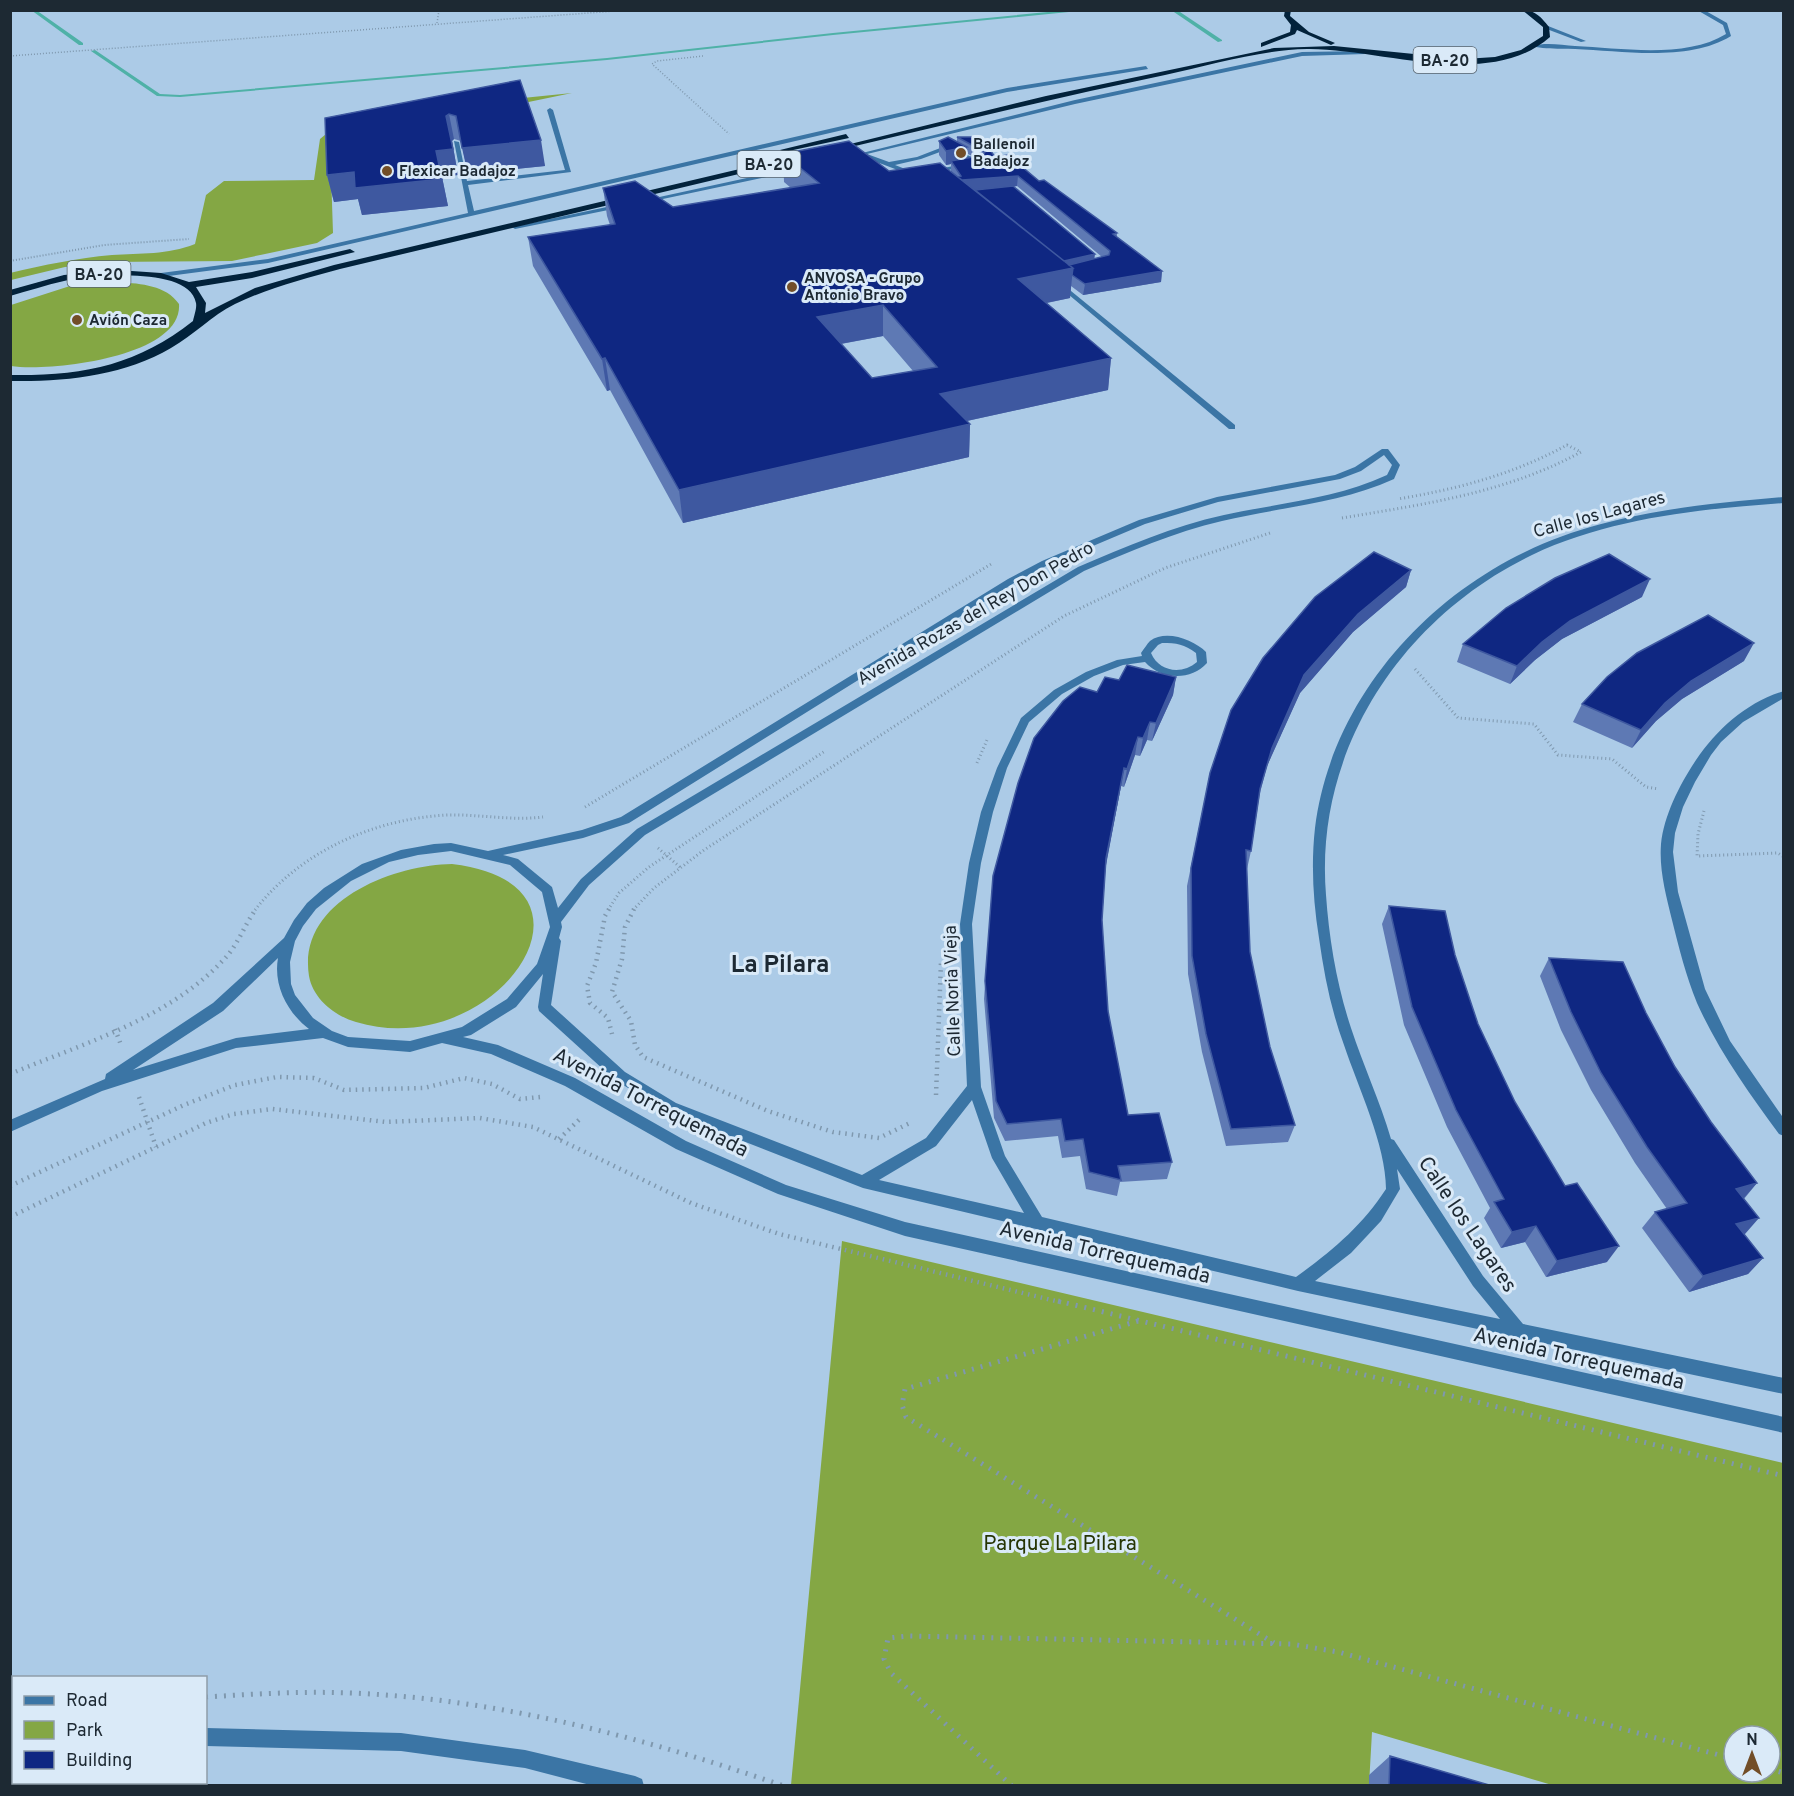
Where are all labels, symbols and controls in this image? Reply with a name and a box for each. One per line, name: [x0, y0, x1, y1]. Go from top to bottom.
road number: BA-20: [1414, 47, 1476, 73]
place label: Ballenoil Badajoz: [973, 136, 1035, 172]
marker: Ballenoil Badajoz: [954, 146, 968, 160]
road number: BA-20: [738, 151, 800, 177]
place label: Flexicar Badajoz: [399, 163, 516, 182]
marker: Flexicar Badajoz: [380, 164, 394, 178]
road number: BA-20: [68, 261, 130, 287]
place label: ANVOSA - Grupo Antonio Bravo: [804, 270, 921, 306]
marker: ANVOSA - Grupo Antonio Bravo: [785, 280, 799, 294]
place label: Avión Caza: [89, 312, 167, 331]
marker: Avión Caza: [70, 313, 84, 327]
street label: Calle los Lagares: [1531, 487, 1668, 544]
street label: Avenida Rozas del Rey Don Pedro: [853, 537, 1098, 692]
street label: Calle Noria Vieja: [940, 925, 967, 1057]
district label: La Pilara: [731, 951, 829, 981]
street label: Avenida Torrequemada: [548, 1042, 753, 1164]
street label: Calle los Lagares: [1411, 1152, 1522, 1298]
street label: Avenida Torrequemada: [996, 1216, 1213, 1291]
street label: Avenida Torrequemada: [1470, 1322, 1687, 1397]
park label: Parque La Pilara: [983, 1531, 1137, 1558]
legend: [12, 1676, 207, 1784]
text: Road: [66, 1690, 108, 1713]
text: Park: [66, 1720, 103, 1743]
north arrow: [1722, 1724, 1782, 1784]
text: N: [1746, 1731, 1758, 1751]
text: Building: [66, 1750, 132, 1773]

